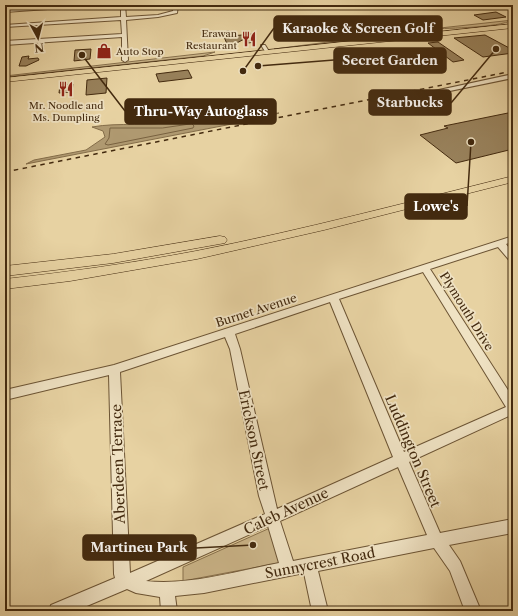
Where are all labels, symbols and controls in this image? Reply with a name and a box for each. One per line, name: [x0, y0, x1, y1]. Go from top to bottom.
callout: Karaoke & Screen Golf: [274, 16, 442, 41]
north arrow: [18, 18, 58, 58]
text: Karaoke & Screen Golf: [282, 20, 436, 36]
place label: Erawan Restaurant: [186, 27, 238, 52]
restaurant icon: Erawan Restaurant: [240, 30, 258, 48]
text: N: [33, 40, 45, 56]
shop icon: Auto Stop: [95, 42, 113, 60]
place label: Auto Stop: [115, 45, 164, 58]
callout: Secret Garden: [334, 48, 446, 73]
text: Secret Garden: [342, 52, 438, 68]
restaurant icon: Mr. Noodle and Ms. Dumpling: [57, 80, 75, 98]
callout: Starbucks: [369, 90, 451, 115]
text: Starbucks: [377, 94, 443, 110]
place label: Mr. Noodle and Ms. Dumpling: [29, 99, 103, 124]
callout: Thru-Way Autoglass: [125, 99, 276, 124]
text: Thru-Way Autoglass: [134, 103, 268, 119]
callout: Lowe's: [405, 194, 467, 219]
text: Lowe's: [413, 198, 459, 214]
street label: Plymouth Drive: [437, 269, 497, 353]
street label: Burnet Avenue: [213, 290, 299, 330]
street label: Erickson Street: [235, 388, 273, 492]
street label: Luddington Street: [381, 392, 445, 510]
street label: Aberdeen Terrace: [107, 404, 129, 525]
street label: Caleb Avenue: [241, 483, 331, 539]
callout: Martineu Park: [83, 535, 196, 560]
text: Martineu Park: [90, 539, 188, 555]
street label: Sunnycrest Road: [263, 543, 377, 583]

